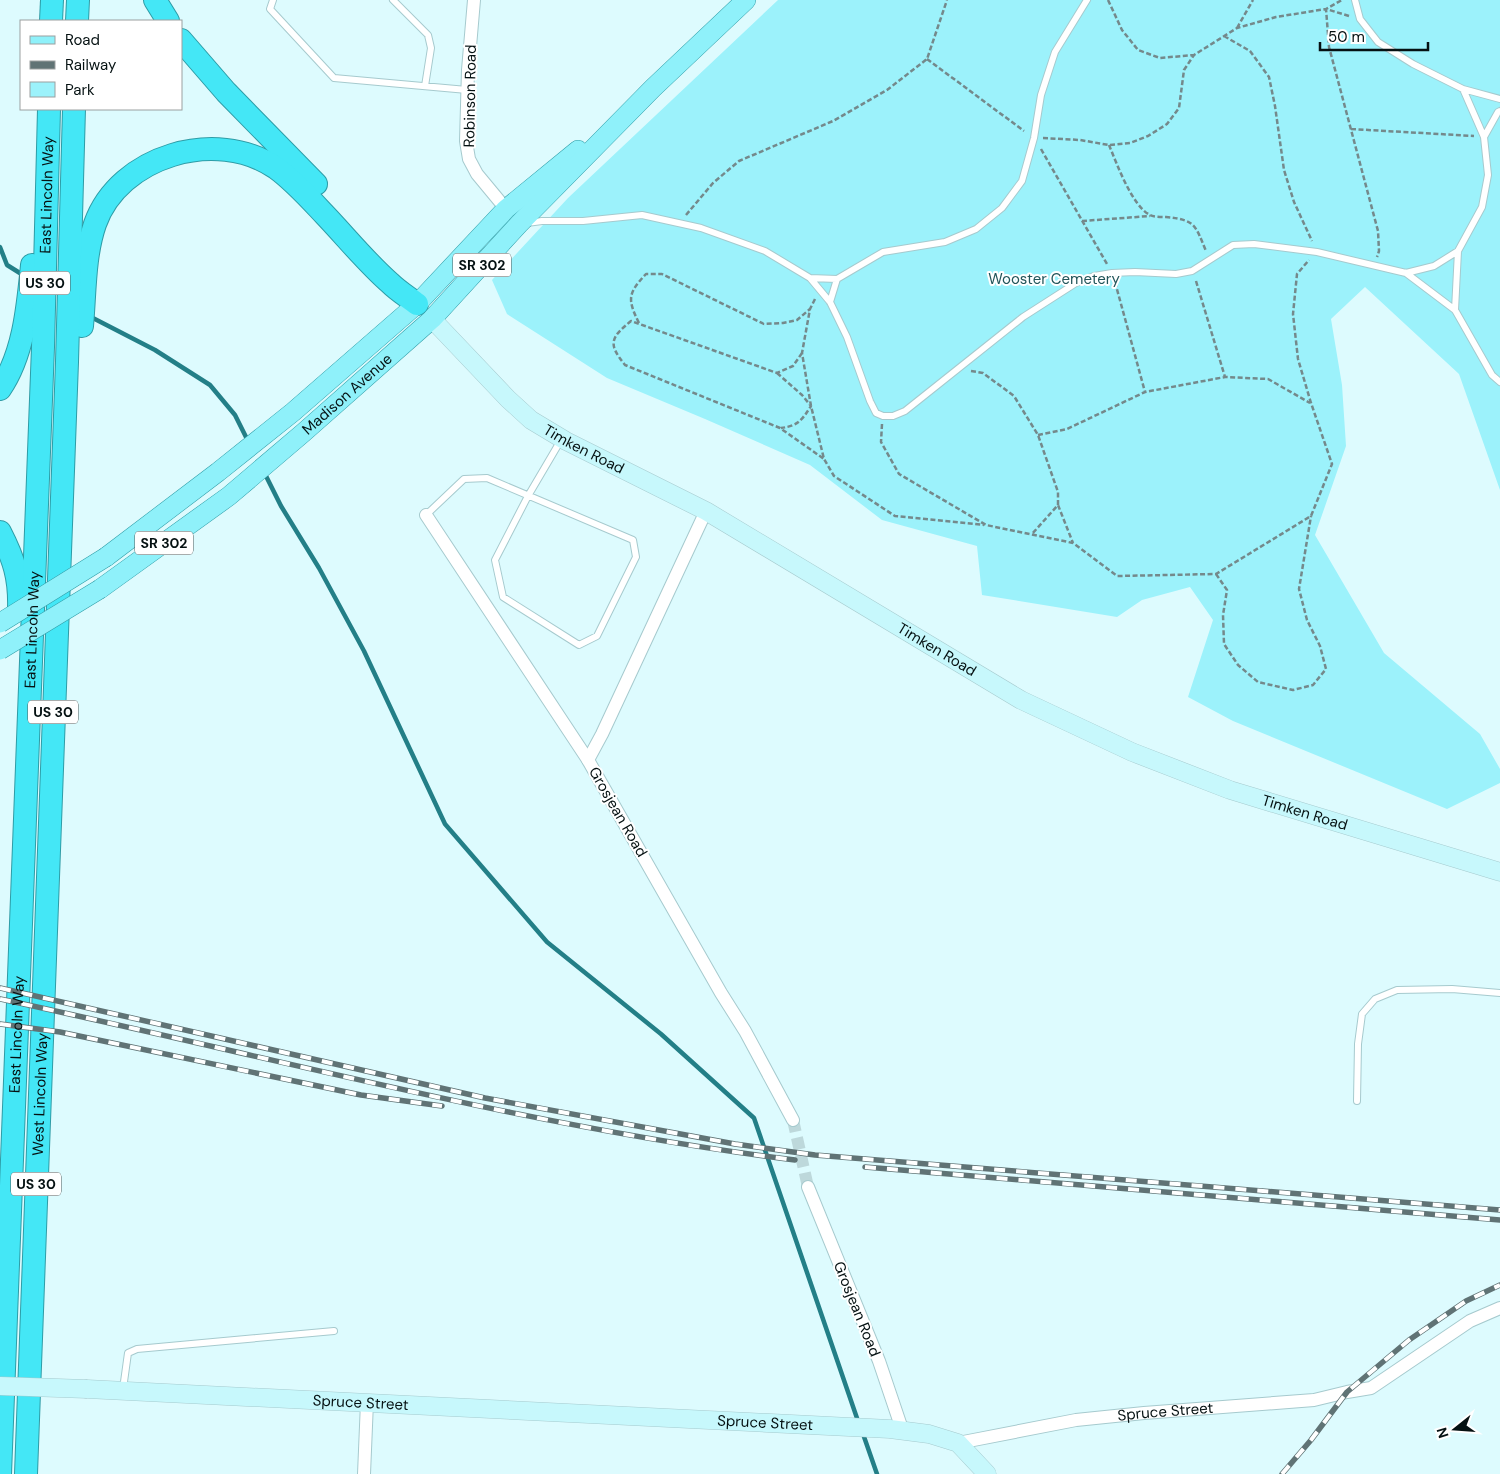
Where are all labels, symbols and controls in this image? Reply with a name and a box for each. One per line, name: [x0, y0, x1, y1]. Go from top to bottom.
legend: [20, 20, 182, 110]
scale bar: [1320, 20, 1428, 52]
text: 50 m: [1328, 27, 1365, 47]
text: Road: [65, 30, 100, 50]
street label: Robinson Road: [459, 44, 481, 148]
text: Railway: [65, 55, 117, 75]
text: Park: [65, 80, 95, 100]
street label: East Lincoln Way: [35, 135, 58, 254]
road number: SR 302: [453, 254, 511, 276]
park label: Wooster Cemetery: [988, 269, 1120, 289]
road number: US 30: [20, 272, 70, 294]
street label: Madison Avenue: [298, 349, 396, 439]
street label: Timken Road: [540, 420, 628, 479]
road number: SR 302: [135, 532, 193, 554]
street label: East Lincoln Way: [20, 570, 44, 689]
street label: Timken Road: [894, 618, 980, 681]
road number: US 30: [28, 700, 78, 724]
street label: Grosjean Road: [584, 763, 652, 861]
street label: Timken Road: [1259, 790, 1350, 835]
street label: East Lincoln Way: [5, 975, 29, 1093]
street label: West Lincoln Way: [28, 1032, 52, 1156]
road number: US 30: [11, 1172, 61, 1196]
street label: Grosjean Road: [829, 1258, 885, 1360]
street label: Spruce Street: [312, 1390, 409, 1415]
street label: Spruce Street: [1117, 1398, 1214, 1426]
north arrow: [1430, 1404, 1480, 1454]
street label: Spruce Street: [717, 1410, 814, 1435]
text: N: [1432, 1425, 1453, 1440]

